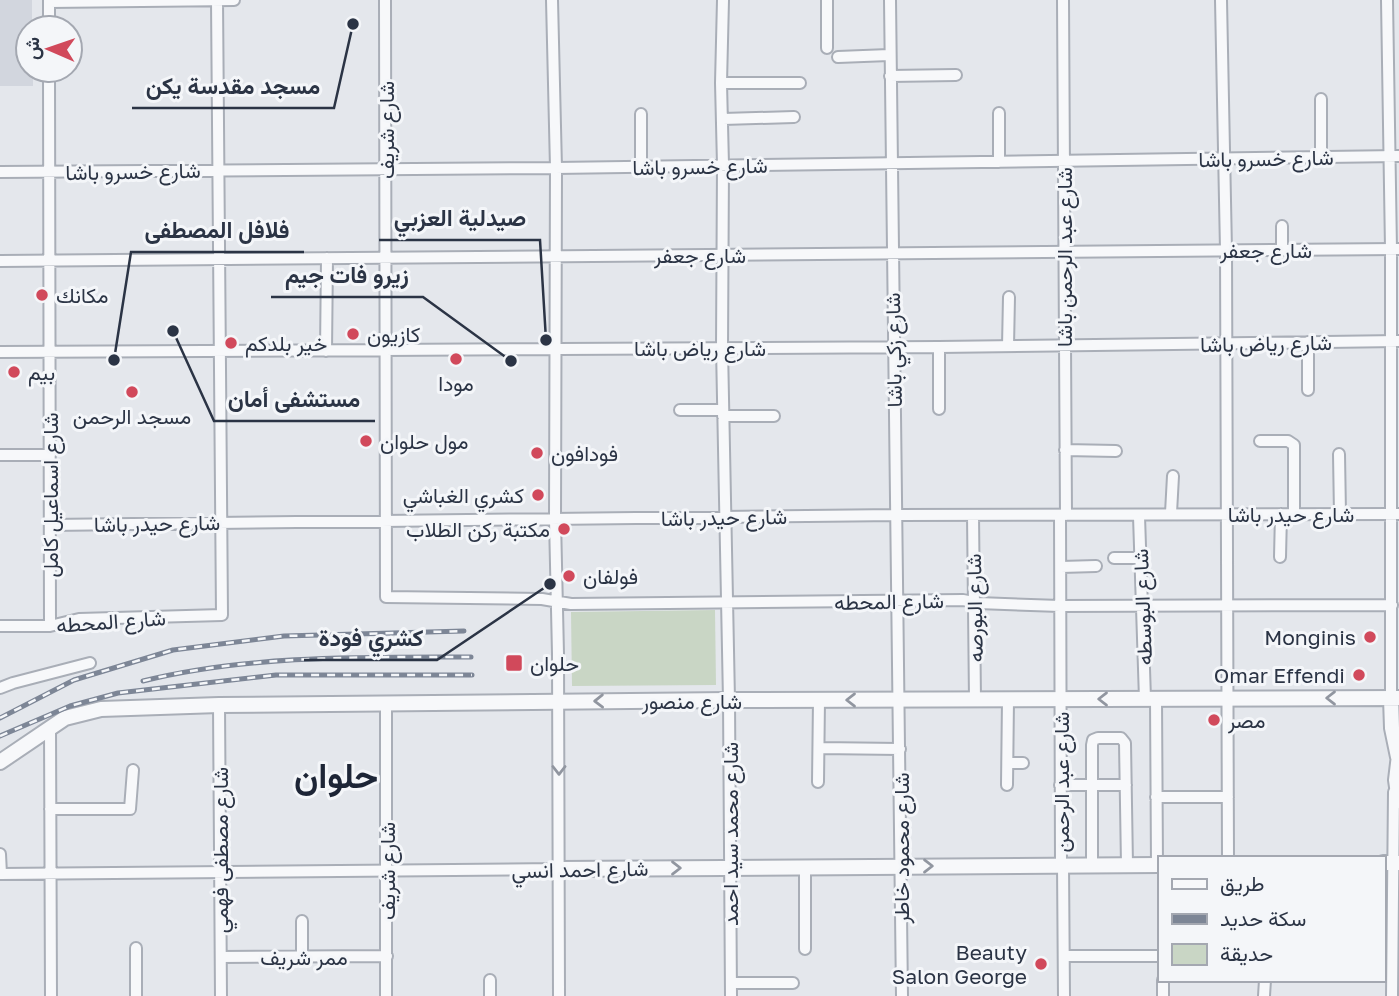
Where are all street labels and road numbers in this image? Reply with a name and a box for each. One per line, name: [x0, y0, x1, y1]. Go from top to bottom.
street label: شارع شريف: [373, 81, 401, 179]
street label: شارع خسرو باشا: [1198, 144, 1334, 174]
street label: شارع خسرو باشا: [632, 152, 768, 182]
street label: شارع خسرو باشا: [65, 157, 201, 187]
street label: شارع عبد الرحمن باشا: [1051, 167, 1079, 347]
street label: شارع جعفر: [1219, 237, 1312, 265]
street label: شارع جعفر: [653, 242, 746, 270]
street label: شارع زكي باشا: [879, 292, 912, 408]
street label: شارع رياض باشا: [1200, 329, 1332, 359]
street label: شارع رياض باشا: [634, 335, 766, 363]
street label: شارع اسماعيل كامل: [37, 412, 65, 578]
street label: شارع حيدر باشا: [1228, 501, 1354, 529]
street label: شارع حيدر باشا: [661, 503, 788, 533]
street label: شارع حيدر باشا: [94, 509, 221, 539]
street label: شارع البوسطه: [1127, 548, 1159, 666]
street label: شارع البورصه: [960, 553, 990, 663]
street label: شارع المحطه: [834, 587, 944, 617]
street label: شارع المحطه: [55, 604, 167, 640]
street label: شارع منصور: [641, 688, 742, 716]
street label: شارع عبد الرحمن: [1048, 712, 1076, 852]
street label: شارع محمد سيد احمد: [717, 742, 745, 926]
street label: شارع مصطفى فهمي: [207, 767, 238, 933]
street label: شارع محمود خاطر: [888, 772, 916, 925]
street label: شارع شريف: [374, 822, 402, 920]
street label: شارع احمد انسي: [511, 855, 649, 888]
street label: ممر شريف: [260, 944, 348, 971]

